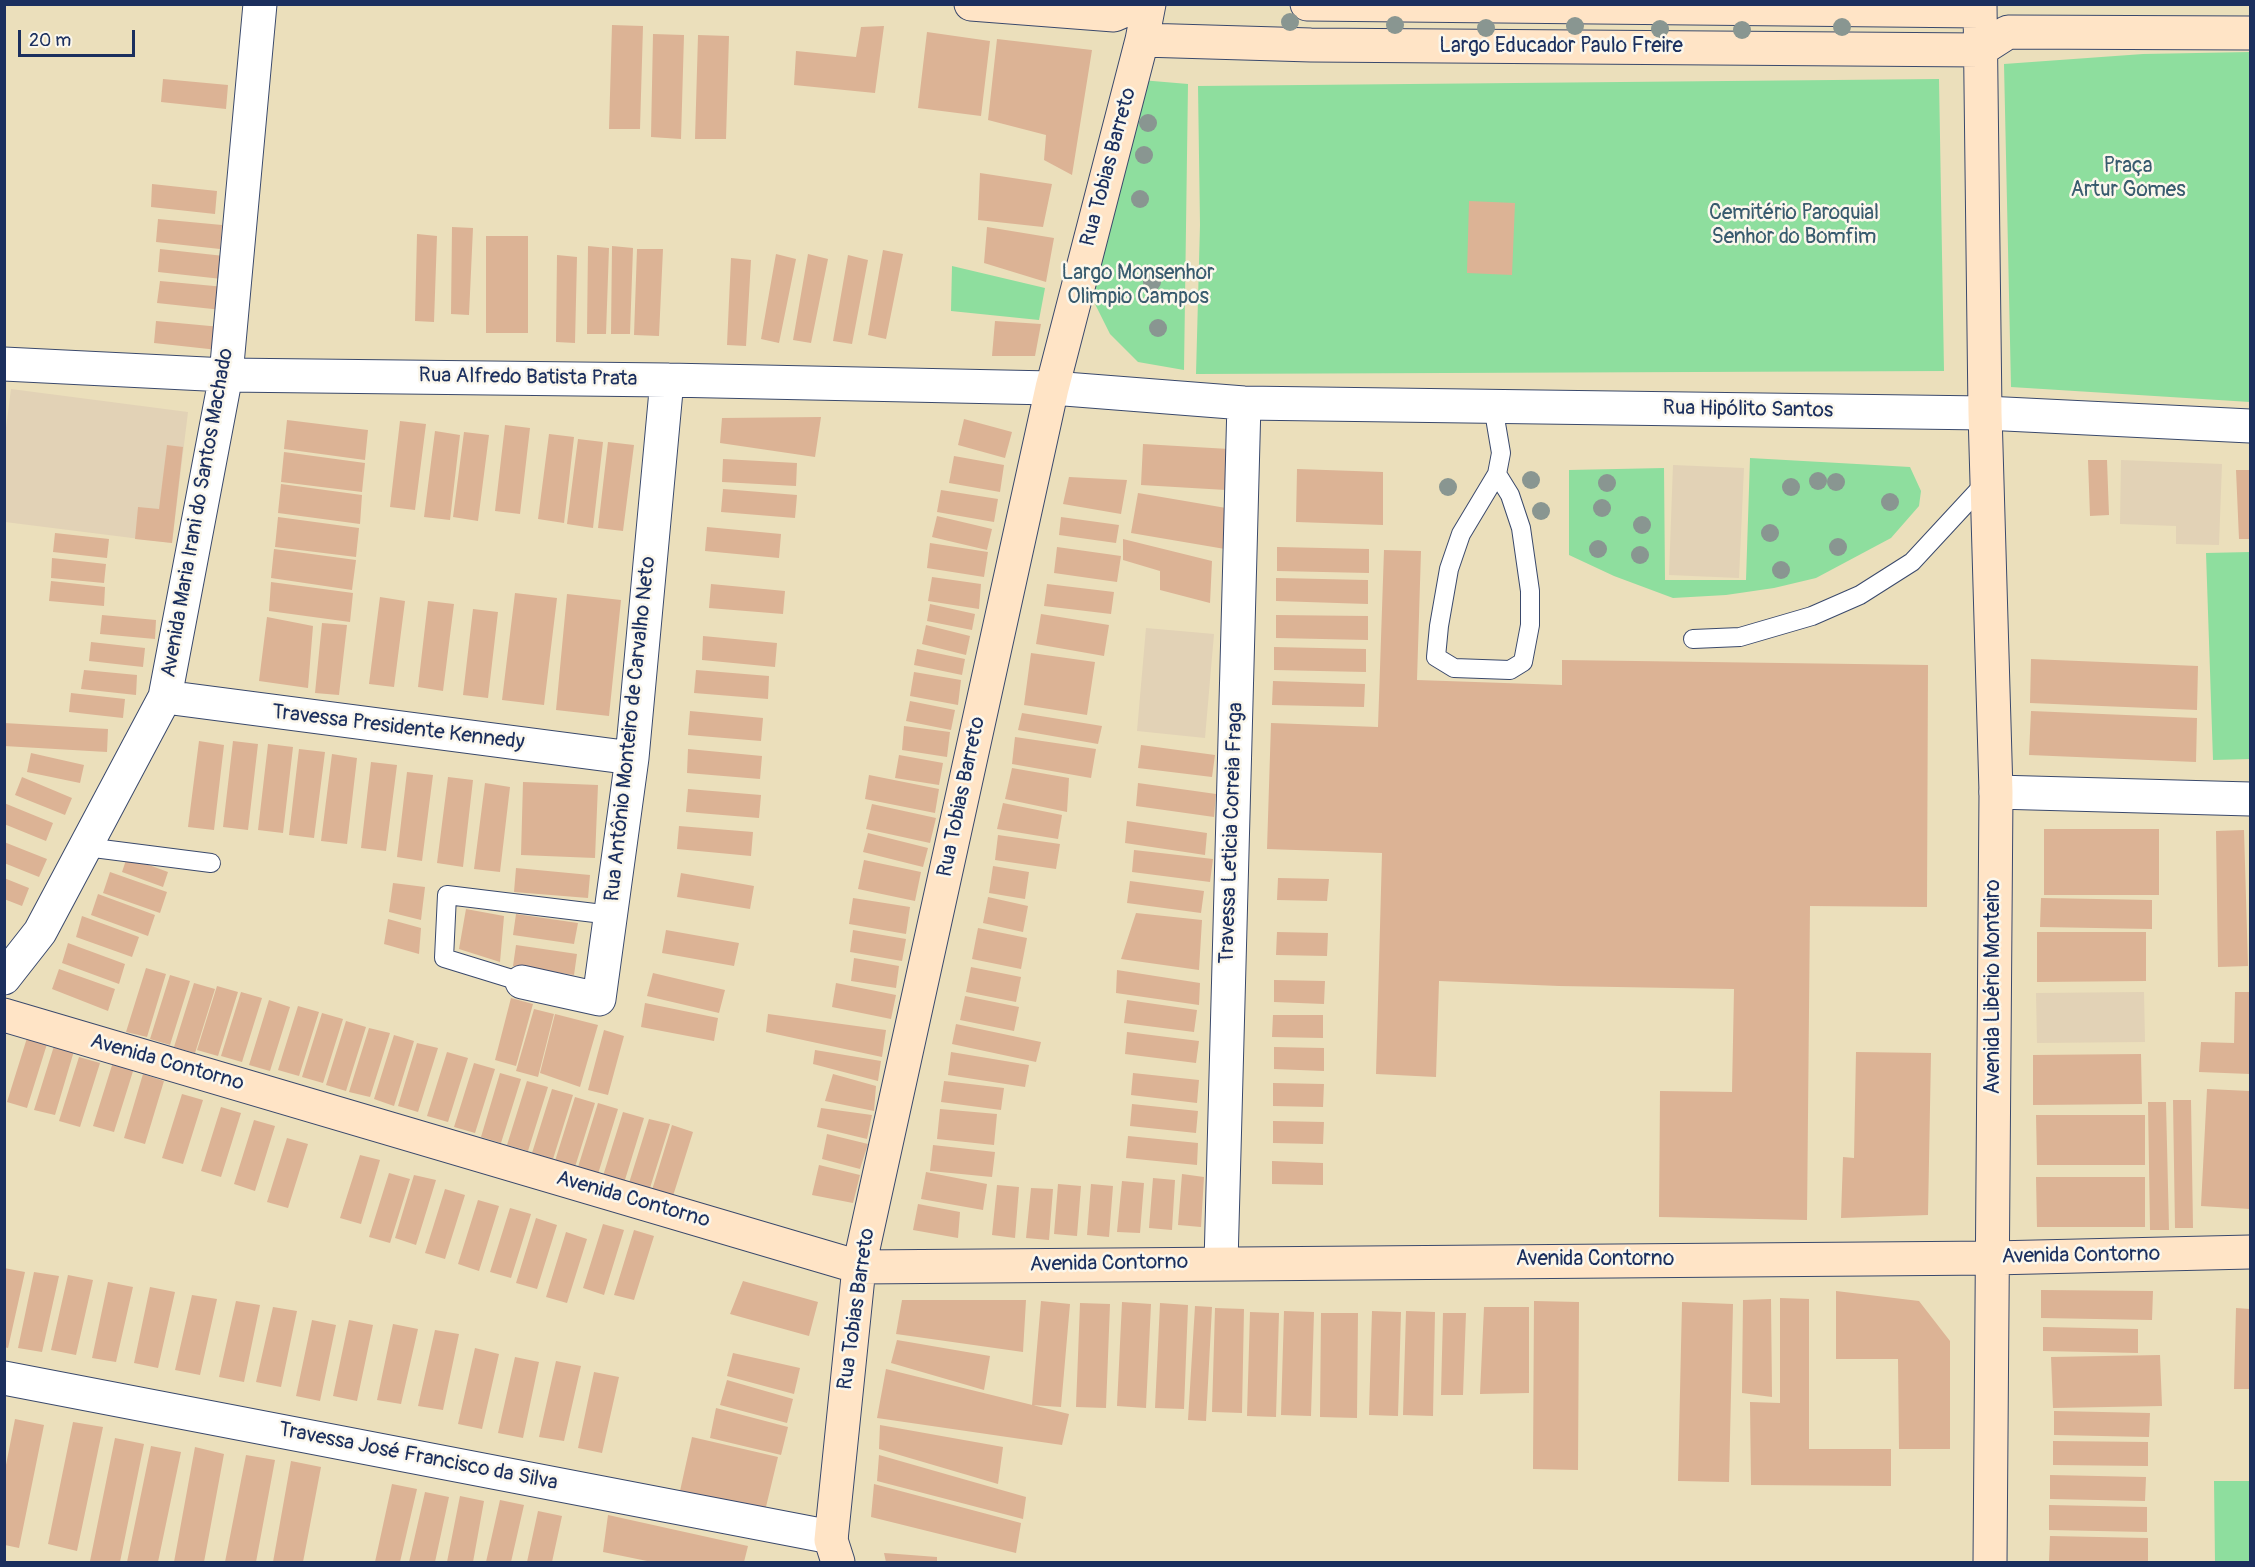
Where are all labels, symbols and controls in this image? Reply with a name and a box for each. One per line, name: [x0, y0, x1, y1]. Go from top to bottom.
scale bar: [21, 18, 138, 56]
text: 20 m: [29, 29, 71, 52]
street label: Largo Educador Paulo Freire: [1439, 34, 1683, 60]
street label: Rua Tobias Barreto: [1076, 85, 1142, 249]
park label: Praça Artur Gomes: [2070, 154, 2186, 204]
park label: Cemitério Paroquial Senhor do Bomfim: [1709, 201, 1879, 251]
park label: Largo Monsenhor Olimpio Campos: [1062, 261, 1214, 311]
street label: Avenida Maria Irani do Santos Machado: [157, 346, 239, 680]
street label: Rua Alfredo Batista Prata: [418, 363, 638, 393]
street label: Rua Hipólito Santos: [1662, 396, 1834, 424]
street label: Rua Antônio Monteiro de Carvalho Neto: [600, 555, 662, 903]
street label: Travessa Presidente Kennedy: [270, 700, 526, 756]
street label: Travessa Leticia Correia Fraga: [1215, 702, 1249, 964]
street label: Rua Tobias Barreto: [933, 715, 991, 879]
street label: Avenida Libério Monteiro: [1981, 880, 2007, 1094]
street label: Avenida Contorno: [87, 1029, 247, 1097]
street label: Avenida Contorno: [553, 1166, 713, 1234]
street label: Rua Tobias Barreto: [833, 1226, 881, 1392]
street label: Avenida Contorno: [2002, 1242, 2160, 1270]
street label: Avenida Contorno: [1516, 1247, 1674, 1273]
street label: Avenida Contorno: [1030, 1250, 1188, 1278]
street label: Travessa José Francisco da Silva: [276, 1418, 560, 1496]

